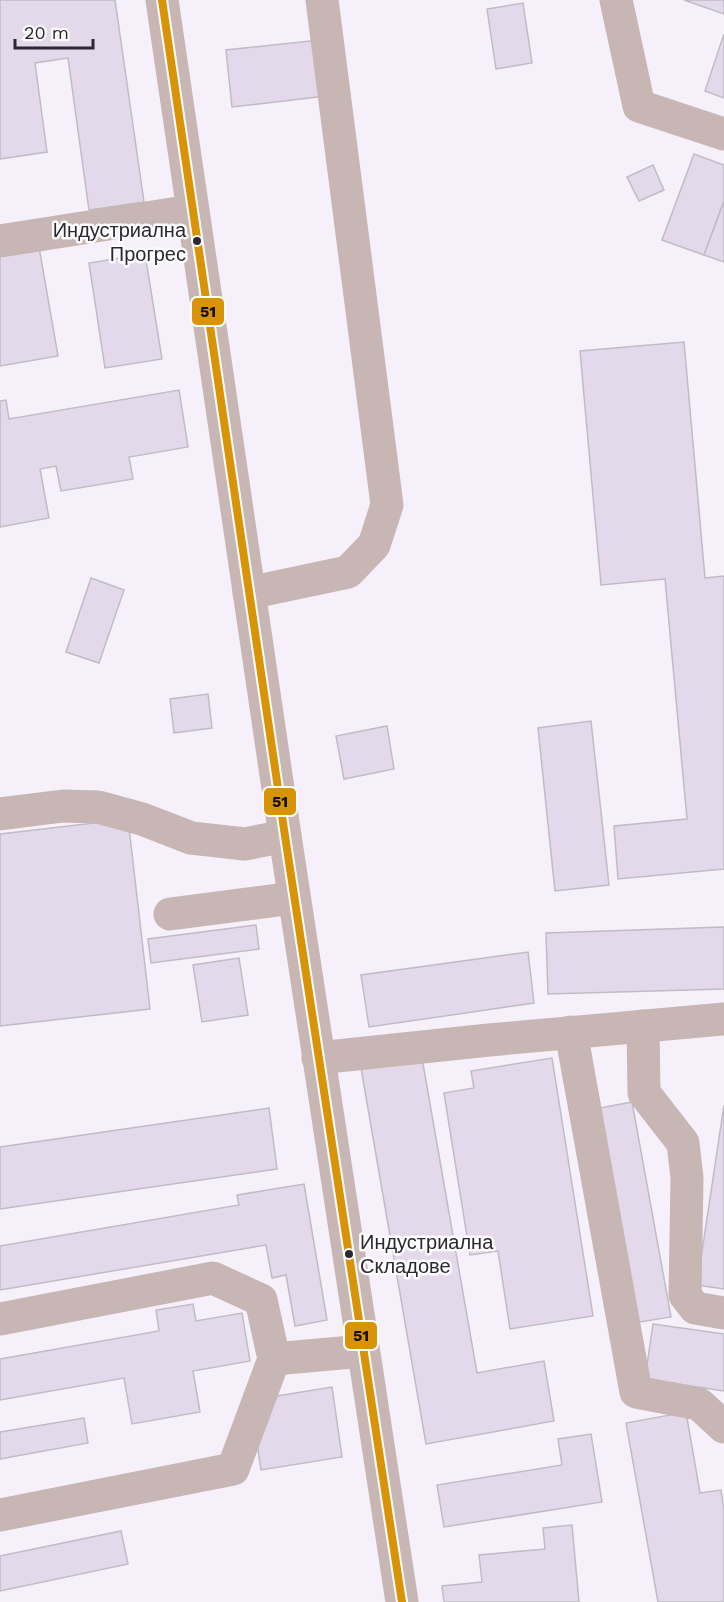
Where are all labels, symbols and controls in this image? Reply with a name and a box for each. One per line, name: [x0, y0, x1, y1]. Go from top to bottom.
scale bar: [15, 12, 93, 50]
text: 20 m: [24, 22, 69, 43]
place label: Индустриална Прогрес: [53, 218, 187, 266]
marker: Индустриална Прогрес: [191, 235, 203, 247]
line badge: 51: [191, 297, 225, 326]
text: 51: [200, 302, 216, 321]
line badge: 51: [263, 787, 297, 816]
text: 51: [272, 792, 288, 811]
place label: Индустриална Складове: [360, 1230, 494, 1278]
marker: Индустриална Складове: [343, 1248, 355, 1260]
line badge: 51: [344, 1321, 378, 1350]
text: 51: [353, 1326, 369, 1345]

